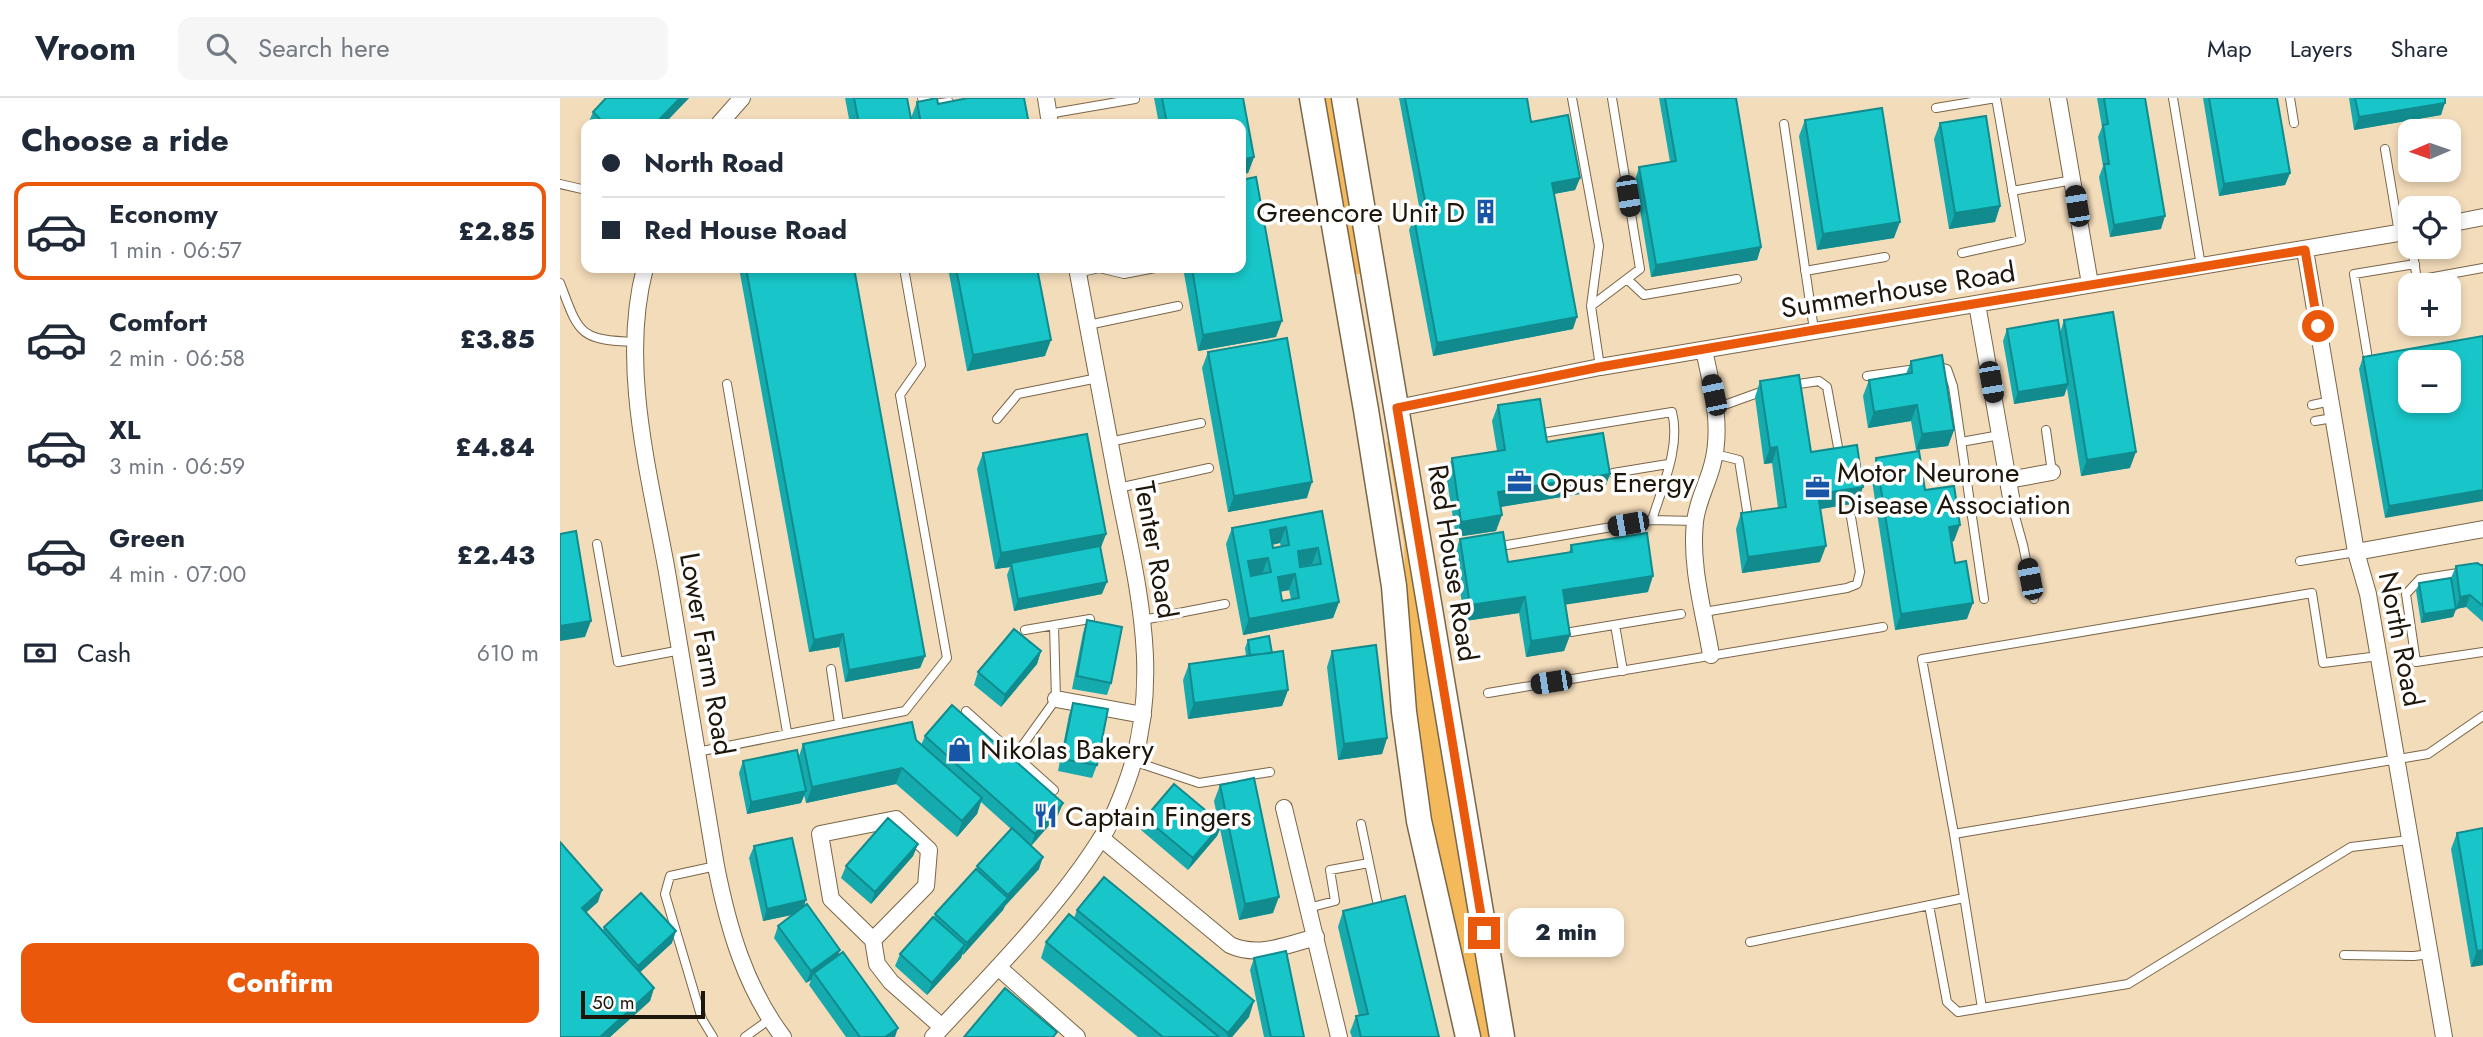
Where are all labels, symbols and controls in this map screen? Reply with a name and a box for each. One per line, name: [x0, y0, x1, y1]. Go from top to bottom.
search box: [178, 17, 668, 80]
text: Vroom: [35, 25, 136, 72]
icon: search: [202, 29, 240, 67]
text: Search here: [258, 29, 390, 67]
text: Map: [2207, 31, 2252, 66]
text: Layers: [2290, 31, 2352, 66]
text: Share: [2390, 31, 2448, 66]
text: Choose a ride: [21, 117, 229, 163]
north arrow: [2398, 119, 2460, 182]
map controls: [2398, 119, 2461, 413]
text: North Road: [644, 144, 784, 182]
car: [1615, 174, 1642, 218]
car: [2064, 184, 2091, 228]
place label: Greencore Unit D: [1256, 192, 1465, 233]
text: Economy: [109, 195, 218, 233]
button: locate: [2398, 196, 2461, 259]
building icon: Greencore Unit D: [1471, 198, 1499, 226]
icon: car: [25, 200, 88, 263]
text: Red House Road: [644, 211, 847, 249]
text: £2.85: [458, 212, 535, 250]
text: 1 min · 06:57: [109, 233, 242, 267]
street label: Summerhouse Road: [1778, 251, 2018, 329]
button: +: [2398, 273, 2461, 336]
text: Comfort: [109, 303, 207, 341]
icon: car: [25, 308, 88, 371]
route start: [2302, 310, 2334, 342]
text: £3.85: [460, 320, 535, 358]
text: 2 min · 06:58: [109, 341, 245, 375]
button: −: [2398, 350, 2461, 413]
car: [1978, 359, 2005, 405]
car: [1700, 372, 1729, 418]
text: XL: [109, 411, 141, 449]
icon: car: [25, 416, 88, 479]
text: £4.84: [455, 428, 535, 466]
text: 3 min · 06:59: [109, 449, 245, 483]
place label: Motor Neurone Disease Association: [1837, 452, 2071, 525]
street label: Red House Road: [1417, 462, 1489, 664]
place label: Opus Energy: [1540, 462, 1695, 503]
office icon: Opus Energy: [1506, 468, 1534, 496]
office icon: Motor Neurone Disease Association: [1803, 474, 1831, 502]
street label: Tenter Road: [1124, 478, 1188, 622]
car: [1606, 510, 1651, 538]
text: Green: [109, 519, 185, 557]
icon: car: [25, 524, 88, 587]
text: £2.43: [457, 536, 535, 574]
street label: Lower Farm Road: [669, 549, 745, 759]
car: [2016, 556, 2045, 602]
text: 4 min · 07:00: [109, 557, 246, 591]
street label: North Road: [2368, 568, 2434, 710]
icon: cash: [21, 634, 59, 672]
text: Cash: [77, 634, 131, 672]
text: 610 m: [477, 636, 539, 670]
car: [1529, 668, 1574, 696]
place label: Nikolas Bakery: [980, 729, 1155, 770]
shop icon: Nikolas Bakery: [946, 735, 974, 763]
place label: Captain Fingers: [1065, 796, 1251, 837]
restaurant icon: Captain Fingers: [1031, 802, 1059, 830]
callout: 2 min: [1508, 908, 1624, 958]
text: 2 min: [1535, 915, 1597, 949]
route end: [1468, 917, 1500, 949]
button: Confirm: [21, 943, 539, 1023]
scale bar: [581, 988, 705, 1020]
text: 50 m: [592, 989, 635, 1016]

